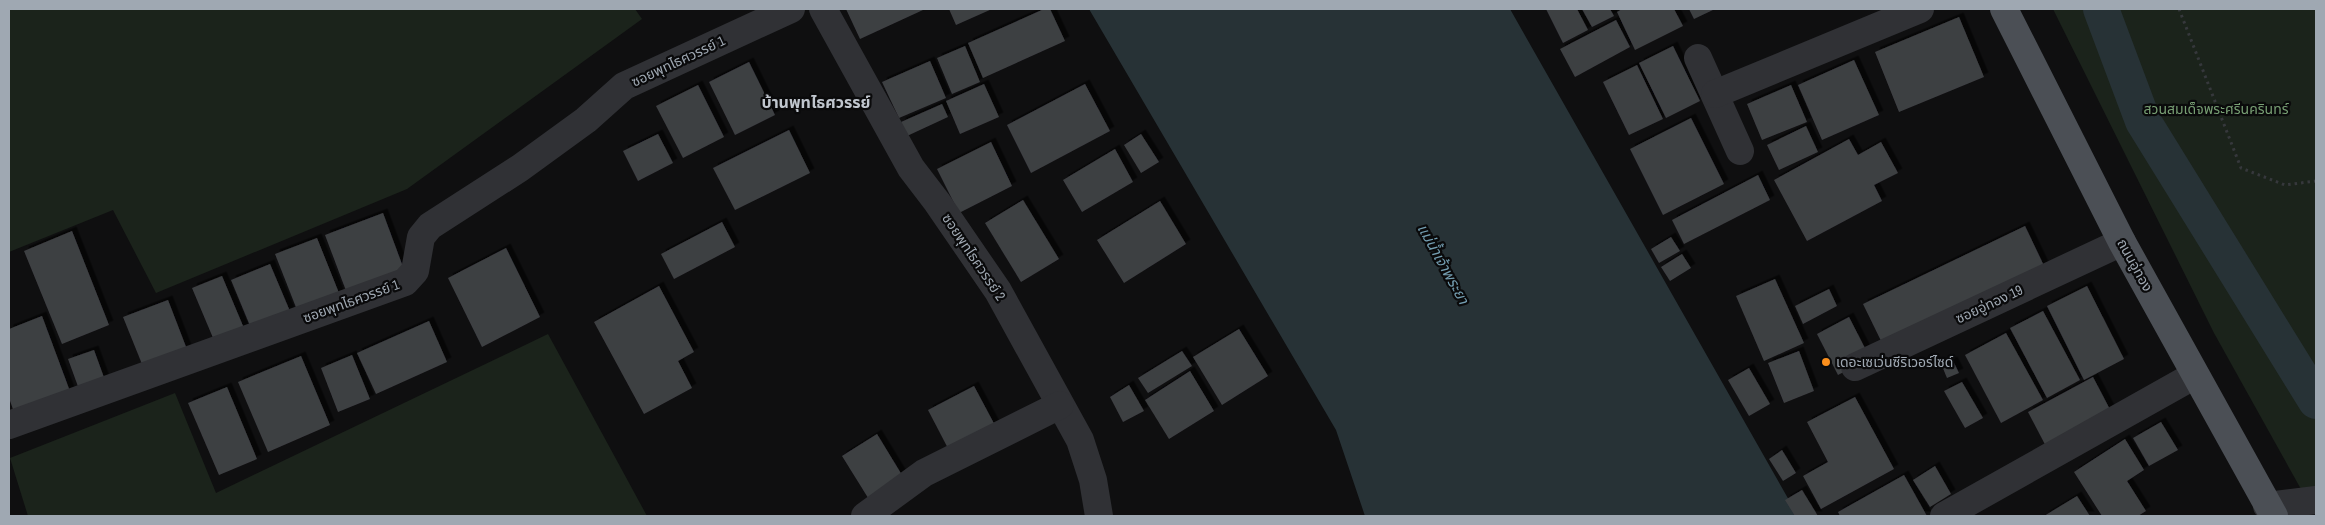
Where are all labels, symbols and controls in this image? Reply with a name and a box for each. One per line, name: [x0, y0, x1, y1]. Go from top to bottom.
street label: ซอยพุทไธศวรรย์ 1: [628, 31, 728, 91]
district label: บ้านพุทไธศวรรย์: [762, 91, 871, 113]
park label: สวนสมเด็จพระศรีนครินทร์: [2143, 100, 2289, 118]
street label: ซอยพุทไธศวรรย์ 2: [938, 210, 1010, 304]
water label: แม่น้ำเจ้าพระยา: [1413, 220, 1475, 309]
street label: ถนนอู่ทอง: [2113, 235, 2157, 295]
street label: ซอยพุทไธศวรรย์ 1: [300, 275, 402, 327]
street label: ซอยอู่ทอง 19: [1952, 281, 2026, 327]
place label: เดอะเซเว่นซีริเวอร์ไซด์: [1836, 353, 1953, 371]
marker: เดอะเซเว่นซีริเวอร์ไซด์: [1820, 356, 1832, 368]

